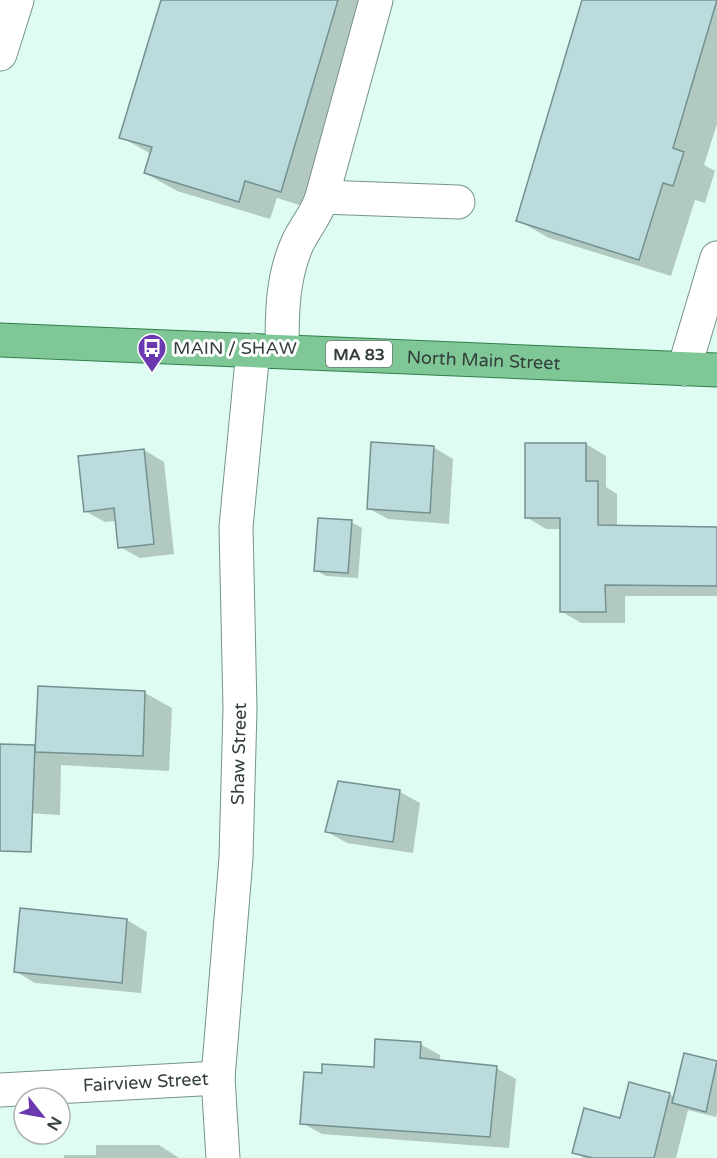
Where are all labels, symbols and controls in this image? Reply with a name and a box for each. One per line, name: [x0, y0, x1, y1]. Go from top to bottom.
bus stop icon: MAIN / SHAW: [136, 332, 168, 374]
place label: MAIN / SHAW: [173, 337, 297, 359]
road number: MA 83: [326, 341, 392, 367]
street label: North Main Street: [406, 346, 561, 374]
street label: Shaw Street: [226, 702, 251, 805]
street label: Fairview Street: [82, 1068, 209, 1096]
north arrow: [12, 1086, 72, 1146]
text: N: [42, 1113, 66, 1134]

